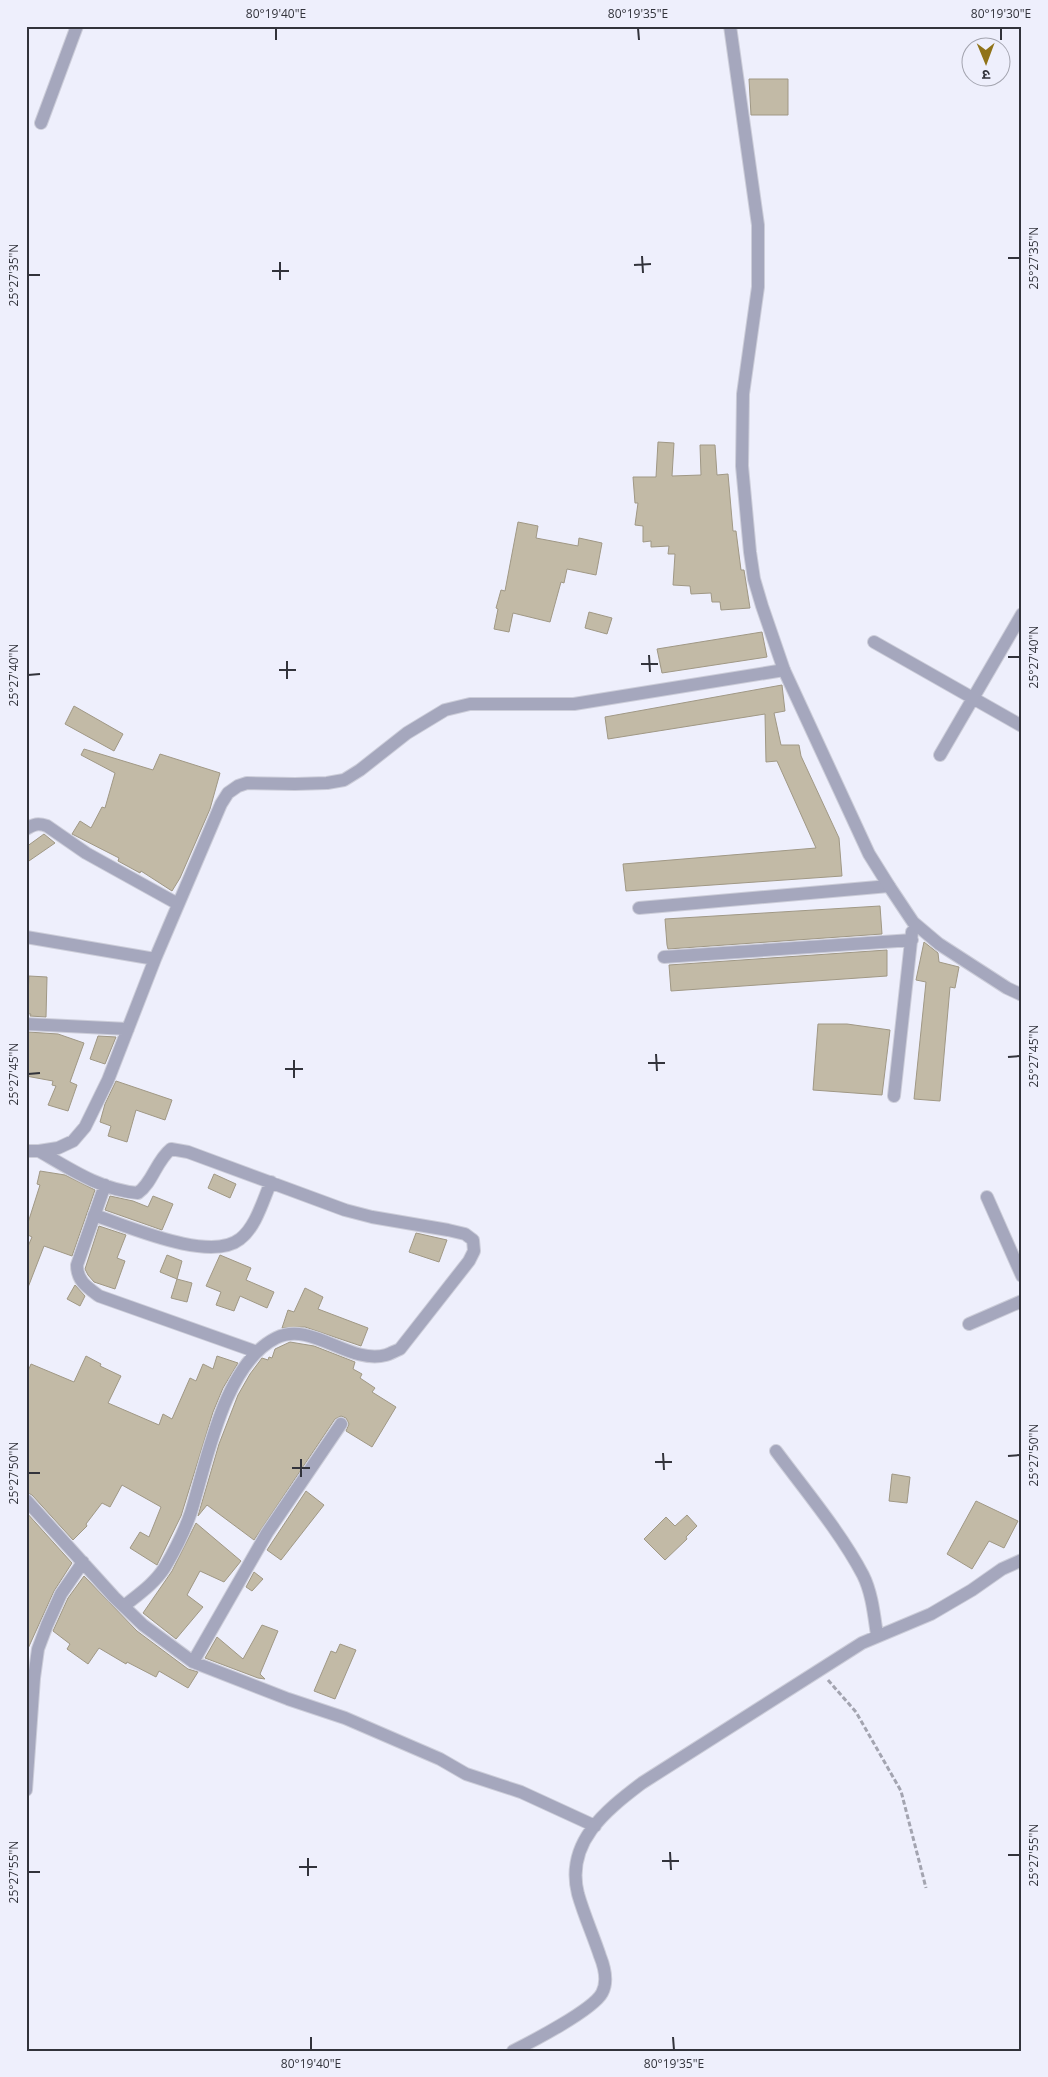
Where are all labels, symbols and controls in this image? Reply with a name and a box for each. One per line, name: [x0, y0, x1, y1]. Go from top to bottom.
text: 80°19'40"E: [246, 5, 306, 22]
text: 80°19'35"E: [608, 5, 668, 22]
text: 80°19'30"E: [971, 5, 1031, 22]
north arrow: [960, 38, 1010, 88]
text: उ: [981, 66, 991, 85]
text: 25°27'35"N: [1025, 227, 1042, 289]
text: 25°27'35"N: [5, 244, 22, 306]
text: 25°27'40"N: [1025, 626, 1042, 688]
text: 25°27'40"N: [5, 644, 22, 706]
text: 25°27'45"N: [1025, 1025, 1042, 1087]
text: 25°27'45"N: [5, 1043, 22, 1105]
text: 25°27'50"N: [1025, 1424, 1042, 1486]
text: 25°27'50"N: [5, 1442, 22, 1504]
text: 25°27'55"N: [1025, 1824, 1042, 1886]
text: 25°27'55"N: [5, 1841, 22, 1903]
text: 80°19'40"E: [281, 2055, 341, 2072]
text: 80°19'35"E: [644, 2055, 704, 2072]

